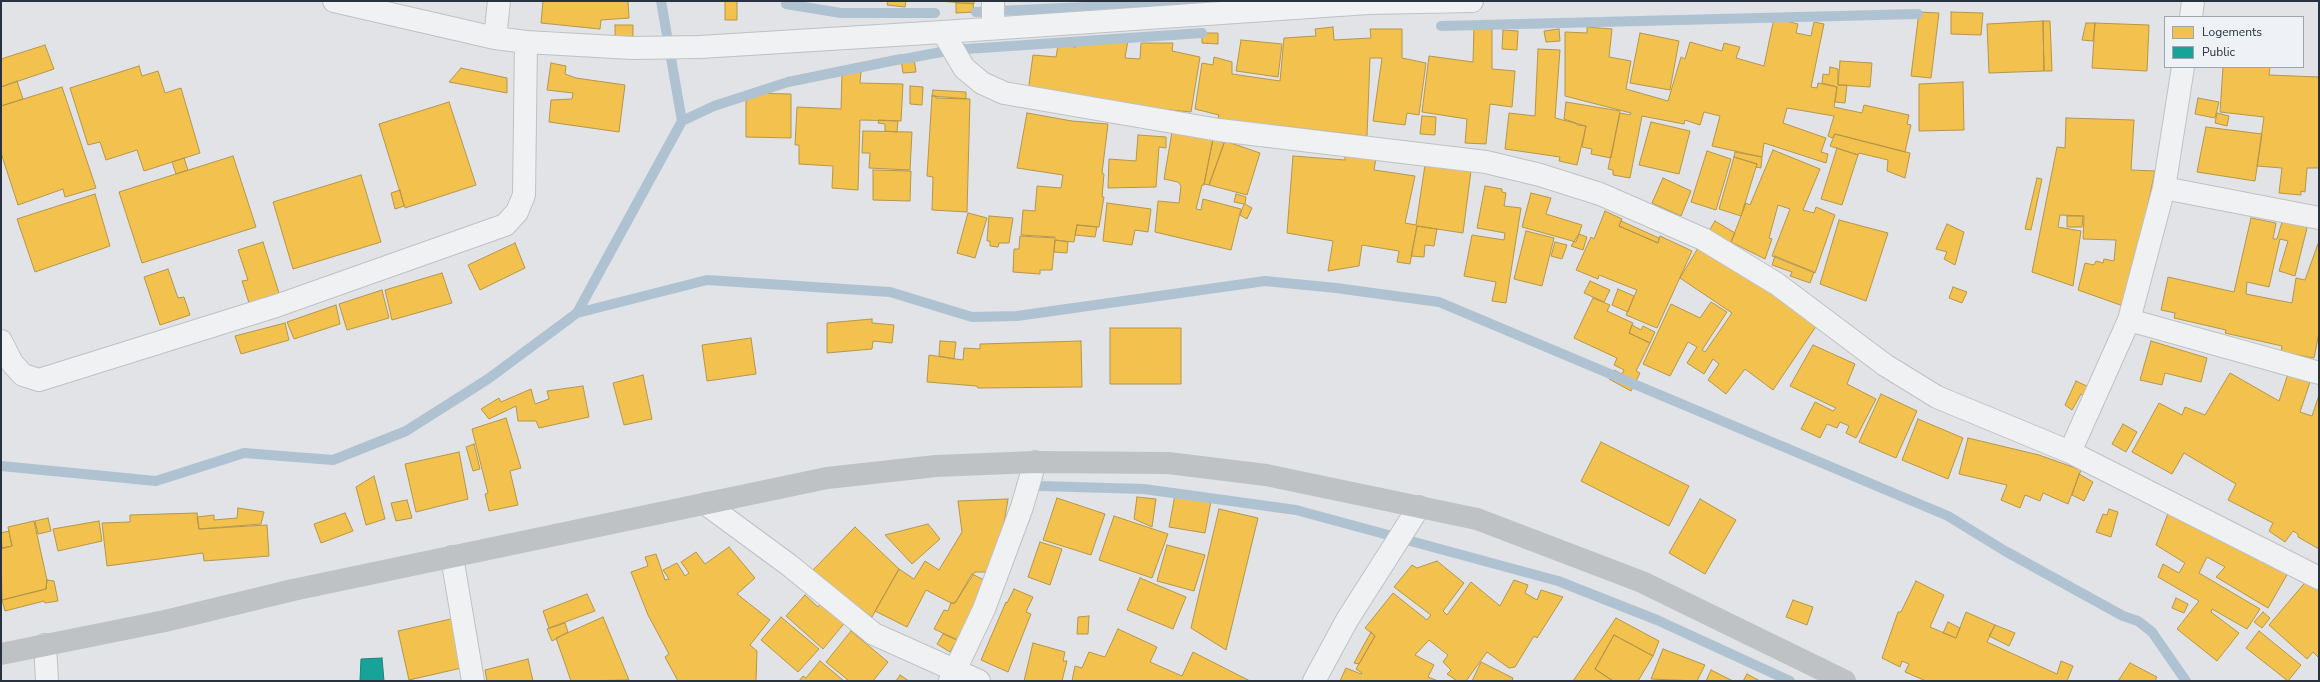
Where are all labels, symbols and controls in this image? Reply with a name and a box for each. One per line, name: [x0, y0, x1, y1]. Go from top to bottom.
legend: [2164, 16, 2304, 68]
text: Logements: [2202, 24, 2262, 40]
text: Public: [2202, 44, 2235, 60]

